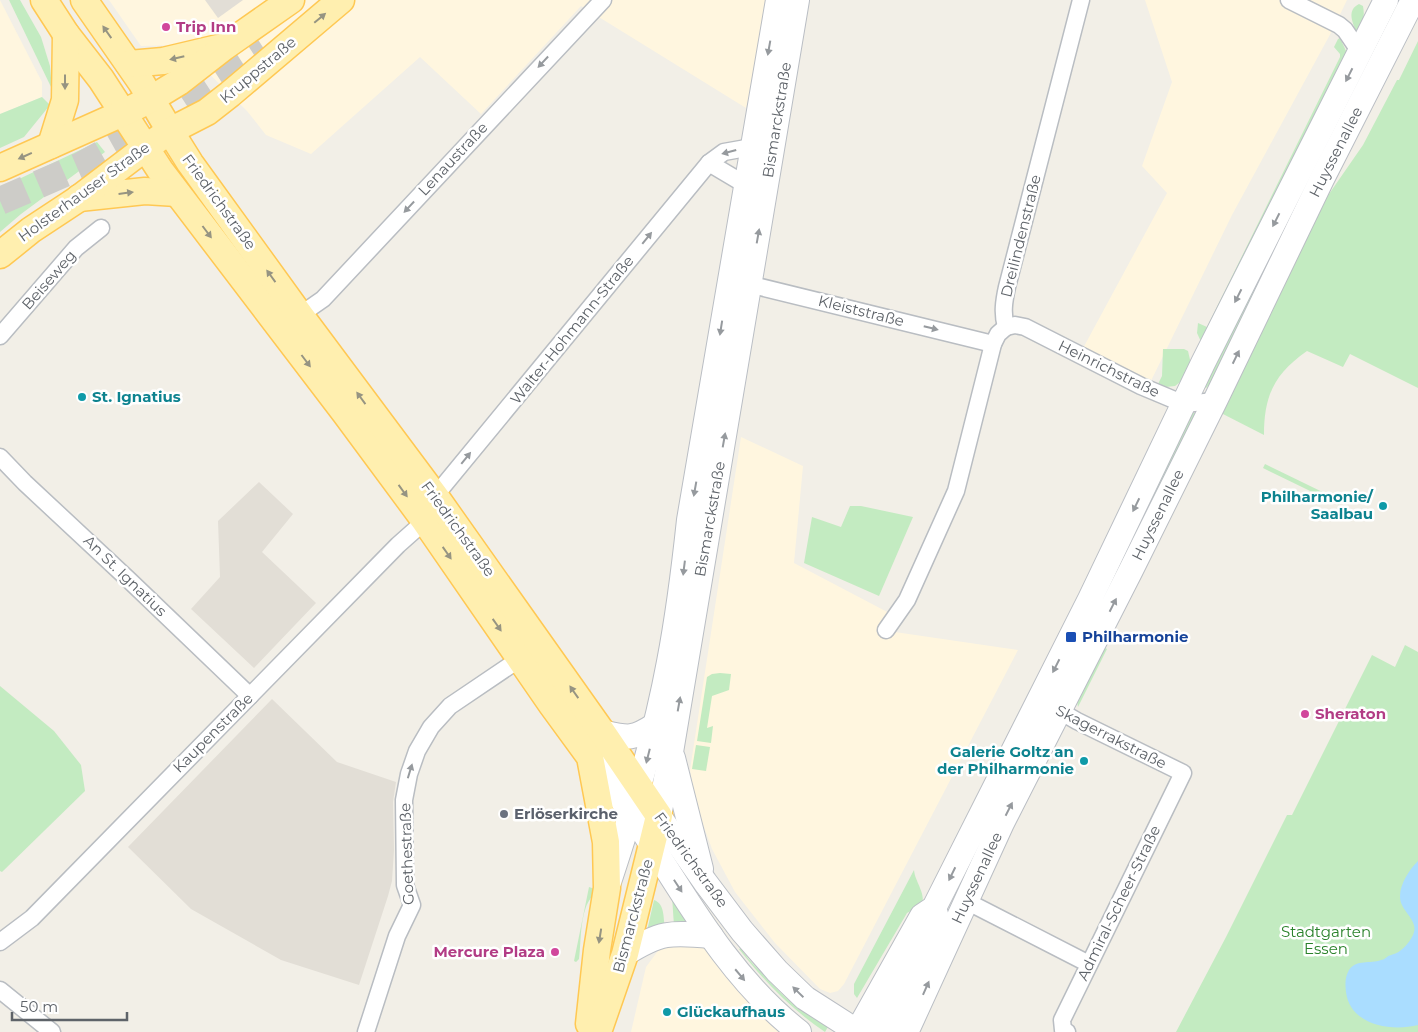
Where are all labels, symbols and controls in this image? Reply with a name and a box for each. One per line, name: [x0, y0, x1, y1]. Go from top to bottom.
one-way arrow: [313, 12, 325, 24]
place label: Trip Inn: [176, 17, 236, 36]
marker: Trip Inn: [160, 21, 172, 33]
one-way arrow: [102, 25, 112, 39]
street label: Kruppstraße: [216, 32, 300, 107]
one-way arrow: [765, 40, 773, 56]
one-way arrow: [169, 54, 184, 62]
one-way arrow: [537, 56, 549, 68]
street label: Bismarckstraße: [758, 61, 795, 179]
one-way arrow: [1345, 68, 1353, 82]
one-way arrow: [61, 75, 69, 91]
street label: Huyssenallee: [1305, 103, 1367, 200]
street label: Lenaustraße: [414, 118, 492, 199]
street label: Holsterhauser Straße: [14, 138, 153, 246]
one-way arrow: [722, 148, 737, 156]
street label: Friedrichstraße: [178, 150, 260, 253]
one-way arrow: [18, 153, 32, 161]
street label: Dreilindenstraße: [996, 173, 1045, 299]
one-way arrow: [118, 189, 134, 197]
one-way arrow: [403, 200, 415, 212]
one-way arrow: [1272, 213, 1280, 227]
one-way arrow: [202, 225, 212, 239]
one-way arrow: [754, 228, 762, 244]
one-way arrow: [642, 232, 653, 245]
street label: Beiseweg: [18, 246, 80, 313]
street label: Walter-Hohmann-Straße: [506, 251, 638, 408]
one-way arrow: [266, 270, 277, 283]
one-way arrow: [1234, 289, 1242, 303]
street label: Kleiststraße: [816, 291, 906, 330]
one-way arrow: [717, 321, 725, 337]
one-way arrow: [924, 325, 939, 333]
street label: Heinrichstraße: [1055, 336, 1163, 401]
one-way arrow: [1232, 350, 1240, 364]
one-way arrow: [300, 354, 311, 367]
place label: St. Ignatius: [92, 387, 181, 406]
marker: St. Ignatius: [76, 391, 88, 403]
one-way arrow: [356, 392, 367, 405]
one-way arrow: [720, 431, 728, 447]
one-way arrow: [461, 452, 472, 465]
street label: Bismarckstraße: [690, 460, 729, 578]
street label: Huyssenallee: [1127, 466, 1188, 563]
street label: Friedrichstraße: [417, 477, 499, 580]
one-way arrow: [690, 481, 698, 497]
one-way arrow: [398, 484, 408, 498]
place label: Philharmonie/ Saalbau: [1261, 487, 1374, 523]
one-way arrow: [1132, 498, 1140, 512]
marker: Philharmonie/ Saalbau: [1377, 500, 1389, 512]
street label: An St. Ignatius: [80, 531, 171, 620]
one-way arrow: [442, 546, 452, 560]
one-way arrow: [680, 560, 688, 576]
one-way arrow: [1109, 598, 1117, 612]
one-way arrow: [492, 618, 502, 632]
place label: Philharmonie: [1082, 627, 1188, 646]
marker: Philharmonie: [1064, 630, 1078, 644]
one-way arrow: [1052, 659, 1060, 674]
one-way arrow: [569, 685, 579, 699]
street label: Kaupenstraße: [169, 689, 257, 777]
one-way arrow: [676, 695, 684, 711]
street label: Skagerrakstraße: [1053, 700, 1170, 773]
place label: Sheraton: [1315, 704, 1386, 723]
marker: Sheraton: [1299, 708, 1311, 720]
place label: Galerie Goltz an der Philharmonie: [937, 742, 1074, 778]
one-way arrow: [643, 749, 651, 764]
marker: Galerie Goltz an der Philharmonie: [1078, 755, 1090, 767]
one-way arrow: [406, 764, 414, 779]
one-way arrow: [1005, 802, 1013, 816]
street label: Goethestraße: [395, 803, 418, 905]
place label: Erlöserkirche: [514, 804, 618, 823]
marker: Erlöserkirche: [498, 808, 510, 820]
street label: Friedrichstraße: [650, 808, 732, 911]
street label: Admiral-Scheer-Straße: [1073, 822, 1164, 983]
street label: Huyssenallee: [947, 829, 1006, 927]
street label: Bismarckstraße: [608, 857, 657, 975]
one-way arrow: [947, 866, 956, 881]
one-way arrow: [673, 880, 683, 893]
park label: Stadtgarten Essen: [1281, 922, 1371, 958]
one-way arrow: [595, 928, 603, 944]
place label: Mercure Plaza: [434, 942, 545, 961]
marker: Mercure Plaza: [549, 946, 561, 958]
one-way arrow: [735, 968, 746, 981]
one-way arrow: [922, 981, 930, 995]
one-way arrow: [792, 986, 804, 998]
scale bar: [12, 990, 128, 1022]
text: 50 m: [20, 997, 58, 1016]
place label: Glückaufhaus: [677, 1002, 785, 1021]
marker: Glückaufhaus: [661, 1006, 673, 1018]

